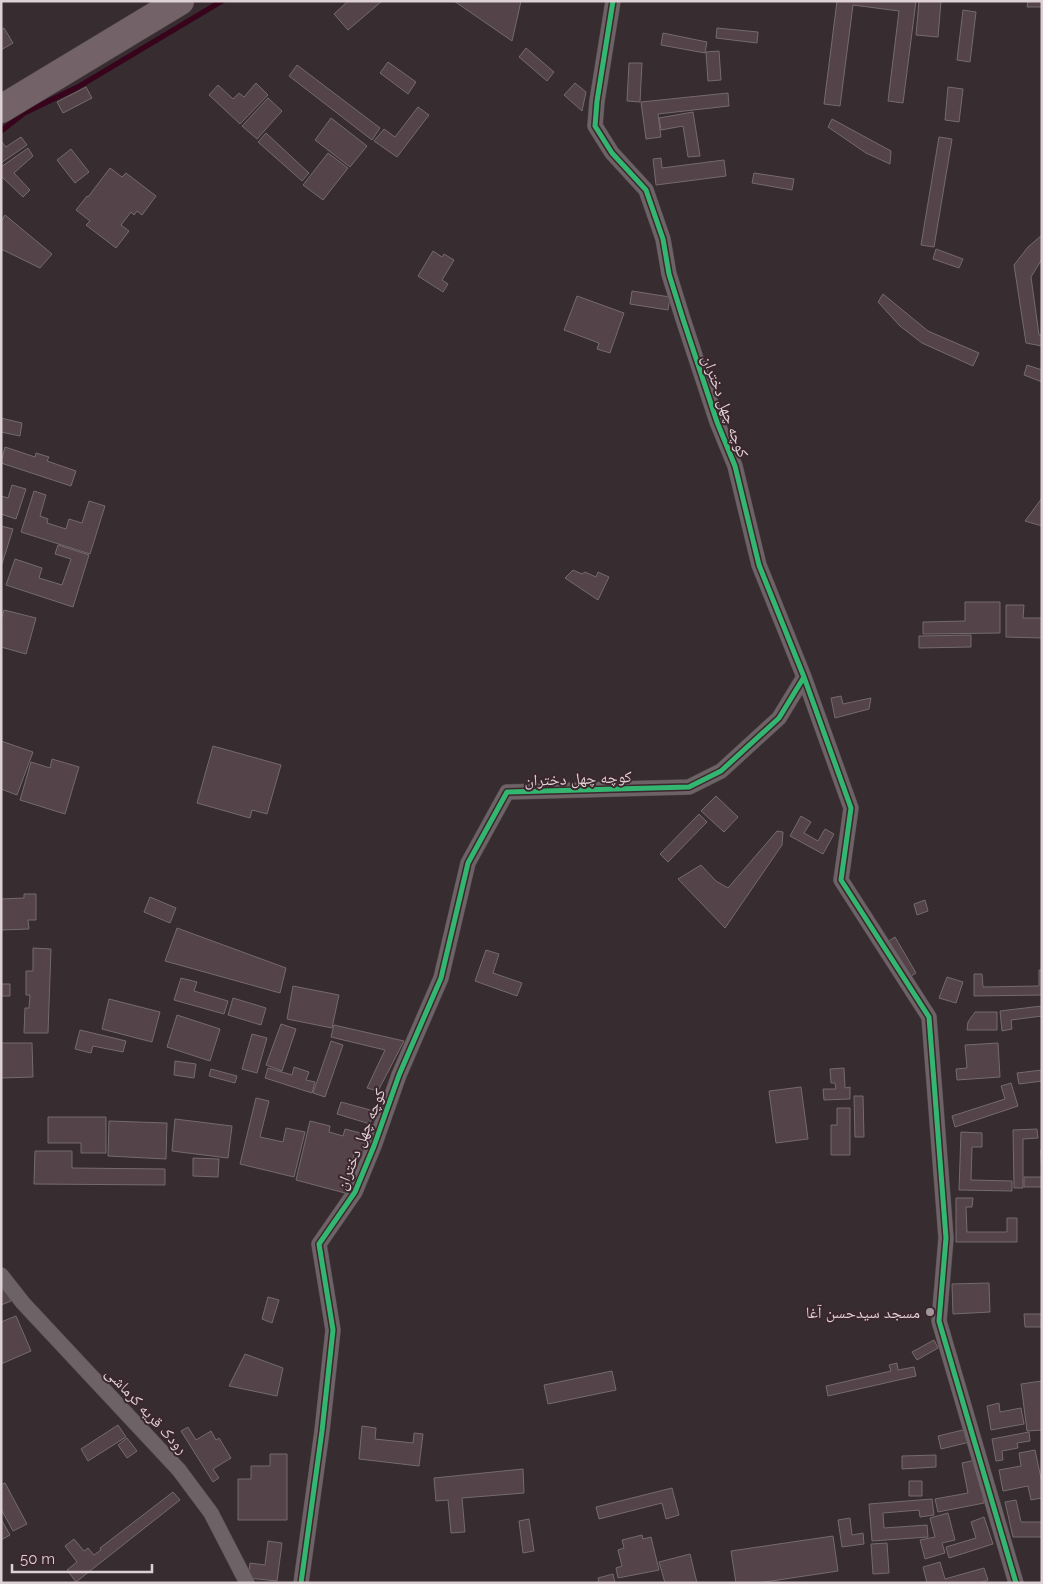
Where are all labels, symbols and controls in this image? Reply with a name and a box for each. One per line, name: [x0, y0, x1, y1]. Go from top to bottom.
street label: کوچه چهل دختران: [697, 352, 753, 461]
street label: کوچه چهل دختران: [524, 767, 633, 791]
street label: کوچه چهل دختران: [331, 1085, 390, 1193]
place label: مسجد سیدحسن آغا: [806, 1303, 920, 1323]
marker: مسجد سیدحسن آغا: [924, 1306, 936, 1318]
street label: رودک قریه کرماشی: [101, 1363, 192, 1458]
scale bar: [12, 1542, 152, 1574]
text: 50 m: [20, 1550, 55, 1568]

